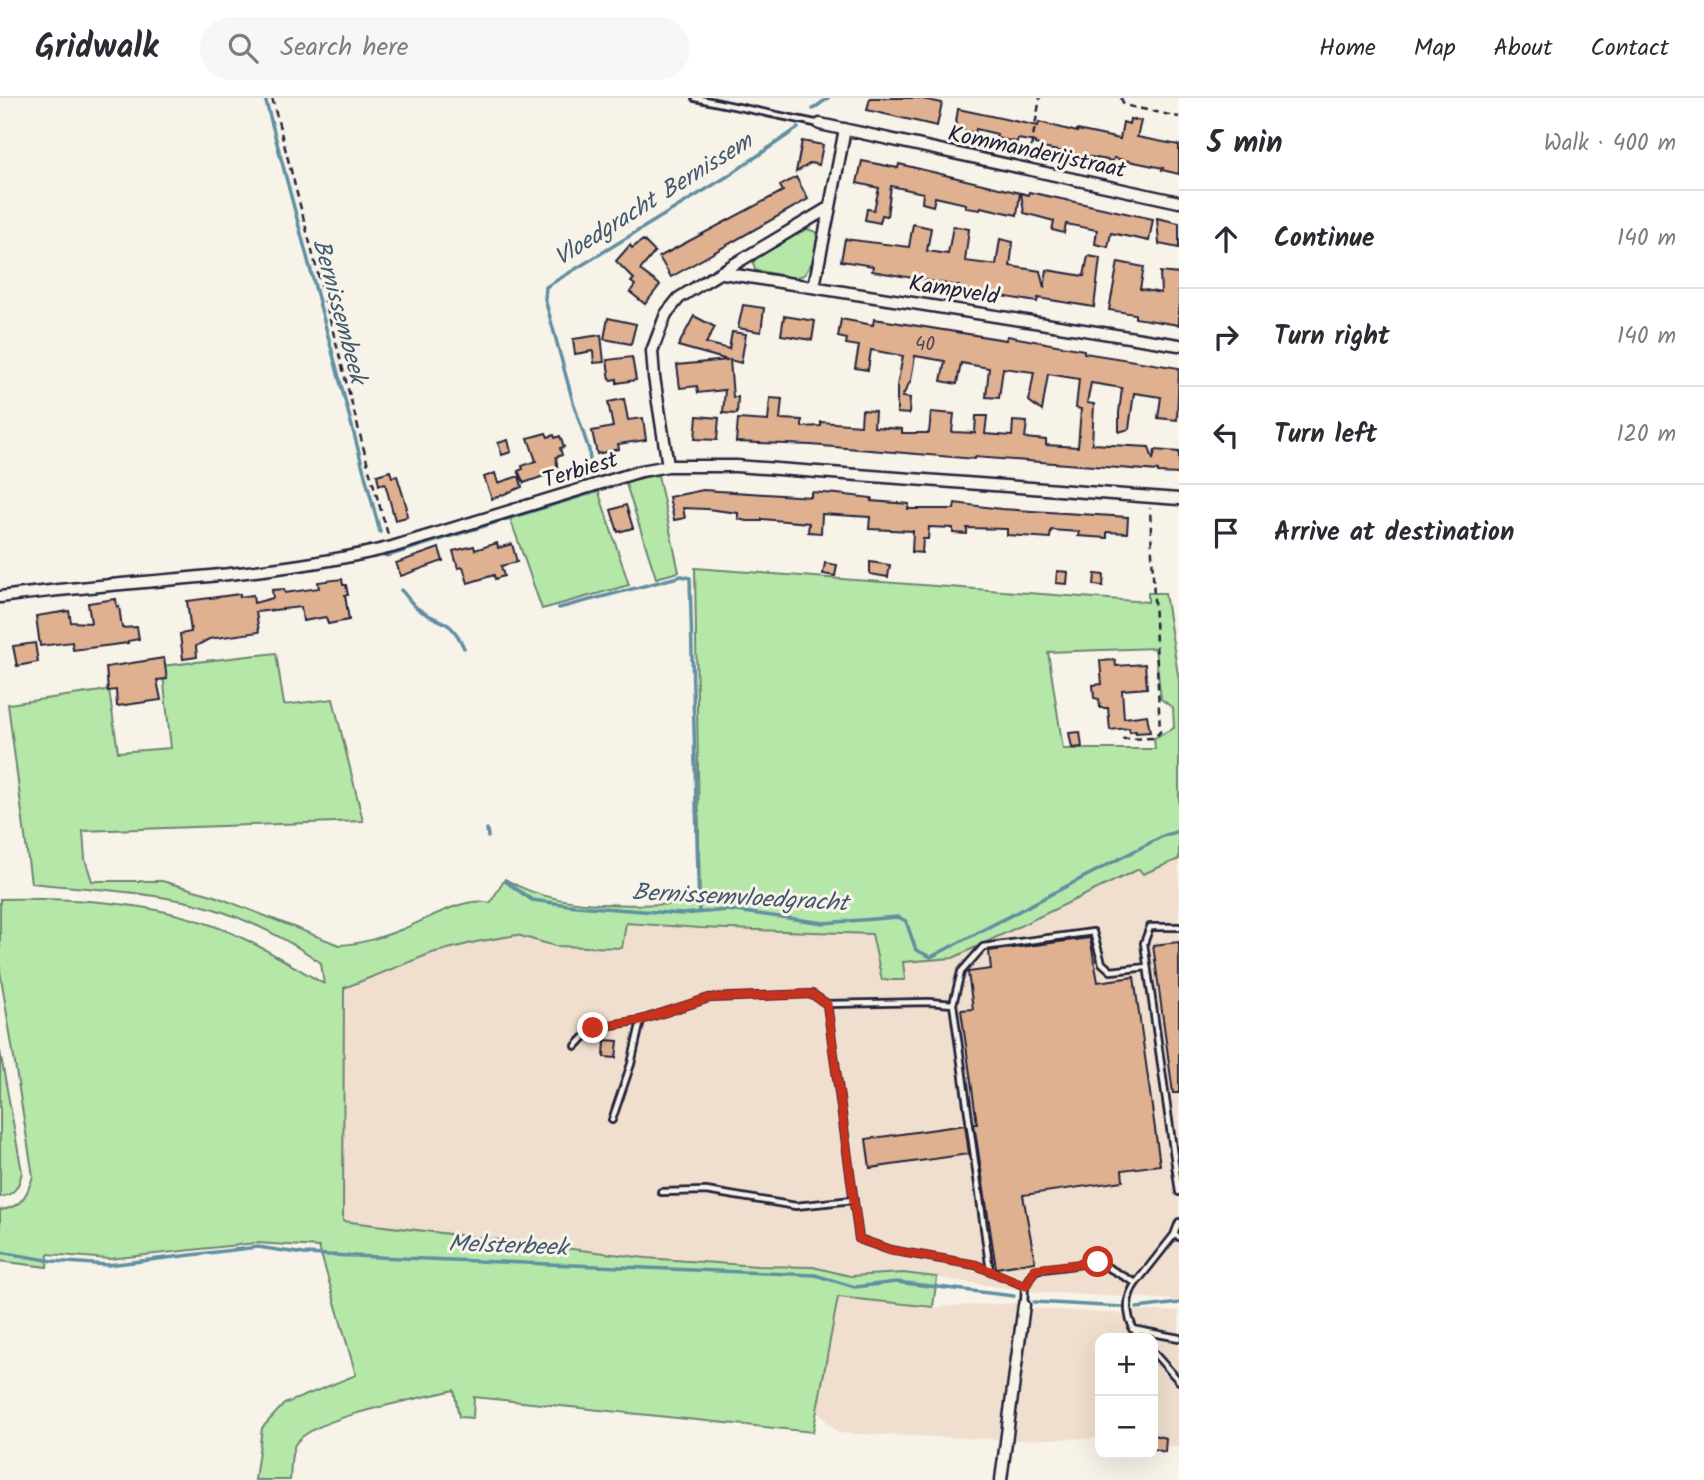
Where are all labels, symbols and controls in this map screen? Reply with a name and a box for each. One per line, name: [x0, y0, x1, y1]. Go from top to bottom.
search box: [200, 17, 690, 80]
text: Gridwalk: [35, 22, 158, 75]
text: Search here: [280, 27, 409, 69]
icon: search: [224, 29, 262, 67]
text: Home: [1319, 29, 1376, 68]
text: Map: [1414, 29, 1456, 68]
text: About: [1494, 29, 1552, 68]
text: Contact: [1590, 29, 1669, 68]
street label: Kommanderijstraat: [944, 117, 1130, 190]
text: 5 min: [1207, 120, 1283, 168]
water label: Vloedgracht Bernissem: [547, 122, 763, 277]
text: Walk · 400 m: [1544, 126, 1676, 162]
text: Continue: [1274, 218, 1375, 260]
icon: ahead: [1207, 220, 1245, 258]
text: 140 m: [1617, 221, 1676, 257]
water label: Bernissembeek: [301, 235, 378, 392]
street label: Kampveld: [906, 266, 1002, 316]
text: Turn right: [1274, 316, 1390, 358]
icon: right: [1207, 318, 1245, 356]
text: 140 m: [1617, 319, 1676, 355]
house number: 40: [915, 330, 935, 360]
text: Turn left: [1274, 414, 1377, 456]
icon: left: [1207, 416, 1245, 454]
text: 120 m: [1616, 417, 1676, 453]
street label: Terbiest: [539, 442, 624, 499]
text: Arrive at destination: [1274, 512, 1514, 554]
icon: arrive: [1207, 514, 1245, 552]
water label: Bernissemvloedgracht: [631, 873, 852, 924]
route end: [577, 1012, 608, 1043]
water label: Melsterbeek: [448, 1225, 572, 1268]
route start: [1082, 1246, 1113, 1277]
map controls: [1095, 1333, 1158, 1459]
button: +: [1095, 1333, 1158, 1396]
button: −: [1095, 1396, 1158, 1459]

